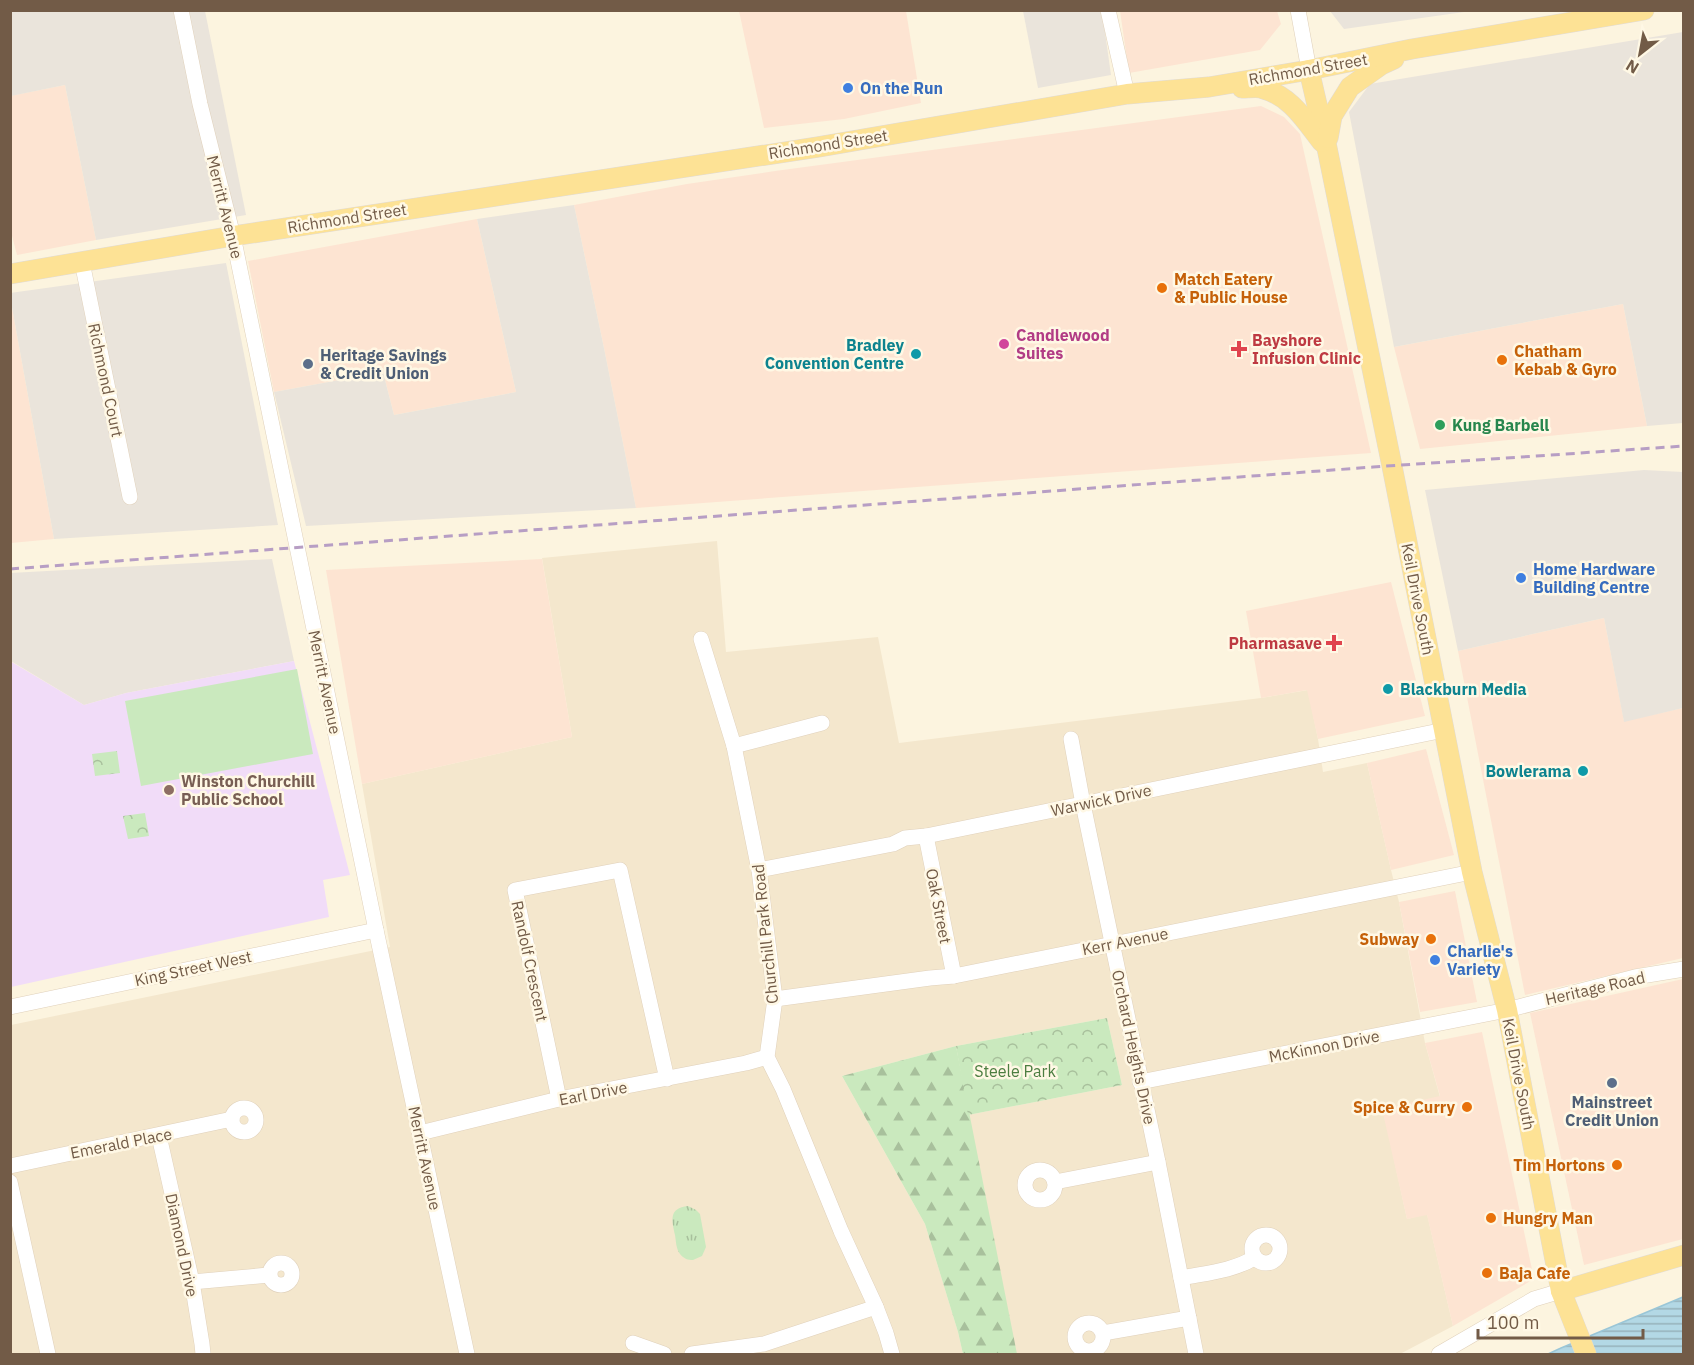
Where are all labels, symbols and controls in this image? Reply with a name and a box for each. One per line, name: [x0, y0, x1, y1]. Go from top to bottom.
north arrow: [1610, 24, 1670, 84]
street label: Richmond Street: [1247, 49, 1369, 89]
text: N: [1622, 55, 1642, 78]
place label: On the Run: [860, 78, 943, 98]
marker: On the Run: [841, 81, 855, 95]
street label: Richmond Street: [767, 125, 889, 163]
street label: Merritt Avenue: [202, 153, 248, 261]
street label: Richmond Street: [286, 199, 408, 237]
place label: Match Eatery & Public House: [1174, 269, 1288, 307]
marker: Match Eatery & Public House: [1155, 281, 1169, 295]
street label: Richmond Court: [84, 321, 128, 439]
place label: Candlewood Suites: [1016, 325, 1110, 363]
place label: Bayshore Infusion Clinic: [1252, 330, 1361, 368]
place label: Bradley Convention Centre: [765, 335, 904, 373]
marker: Candlewood Suites: [997, 337, 1011, 351]
marker: Bayshore Infusion Clinic: [1230, 340, 1248, 358]
place label: Chatham Kebab & Gyro: [1514, 341, 1617, 379]
place label: Heritage Savings & Credit Union: [320, 345, 447, 383]
marker: Bradley Convention Centre: [909, 347, 923, 361]
marker: Chatham Kebab & Gyro: [1495, 353, 1509, 367]
marker: Heritage Savings & Credit Union: [301, 357, 315, 371]
place label: Kung Barbell: [1452, 415, 1549, 435]
marker: Kung Barbell: [1433, 418, 1447, 432]
street label: Keil Drive South: [1397, 541, 1439, 657]
place label: Home Hardware Building Centre: [1533, 559, 1655, 597]
marker: Home Hardware Building Centre: [1514, 571, 1528, 585]
street label: Merritt Avenue: [304, 628, 346, 736]
place label: Pharmasave: [1229, 633, 1322, 653]
marker: Pharmasave: [1327, 636, 1341, 650]
place label: Blackburn Media: [1400, 679, 1527, 699]
marker: Blackburn Media: [1381, 682, 1395, 696]
place label: Bowlerama: [1485, 761, 1571, 781]
marker: Bowlerama: [1576, 764, 1590, 778]
place label: Winston Churchill Public School: [181, 771, 315, 809]
street label: Warwick Drive: [1049, 780, 1153, 820]
marker: Winston Churchill Public School: [162, 783, 176, 797]
street label: Churchill Park Road: [748, 863, 782, 1005]
street label: Oak Street: [922, 867, 956, 945]
street label: Randolf Crescent: [507, 899, 553, 1023]
street label: Kerr Avenue: [1080, 923, 1170, 959]
place label: Subway: [1359, 929, 1419, 949]
marker: Subway: [1424, 932, 1438, 946]
place label: Charlie's Variety: [1447, 941, 1513, 979]
street label: King Street West: [133, 946, 253, 990]
marker: Charlie's Variety: [1428, 953, 1442, 967]
street label: Heritage Road: [1543, 967, 1647, 1009]
street label: Orchard Heights Drive: [1108, 968, 1160, 1126]
street label: Keil Drive South: [1498, 1016, 1540, 1132]
street label: McKinnon Drive: [1267, 1025, 1381, 1067]
park label: Steele Park: [974, 1061, 1056, 1081]
marker: Mainstreet Credit Union: [1605, 1076, 1619, 1090]
street label: Earl Drive: [557, 1077, 629, 1109]
place label: Mainstreet Credit Union: [1565, 1092, 1659, 1130]
place label: Spice & Curry: [1353, 1097, 1455, 1117]
marker: Spice & Curry: [1460, 1100, 1474, 1114]
street label: Merritt Avenue: [404, 1104, 446, 1212]
street label: Emerald Place: [68, 1123, 174, 1163]
place label: Tim Hortons: [1513, 1155, 1605, 1175]
marker: Tim Hortons: [1610, 1158, 1624, 1172]
street label: Diamond Drive: [161, 1191, 203, 1299]
place label: Hungry Man: [1503, 1208, 1593, 1228]
marker: Hungry Man: [1484, 1211, 1498, 1225]
place label: Baja Cafe: [1499, 1263, 1570, 1283]
marker: Baja Cafe: [1480, 1266, 1494, 1280]
scale bar: [1478, 1302, 1643, 1340]
text: 100 m: [1487, 1311, 1539, 1334]

